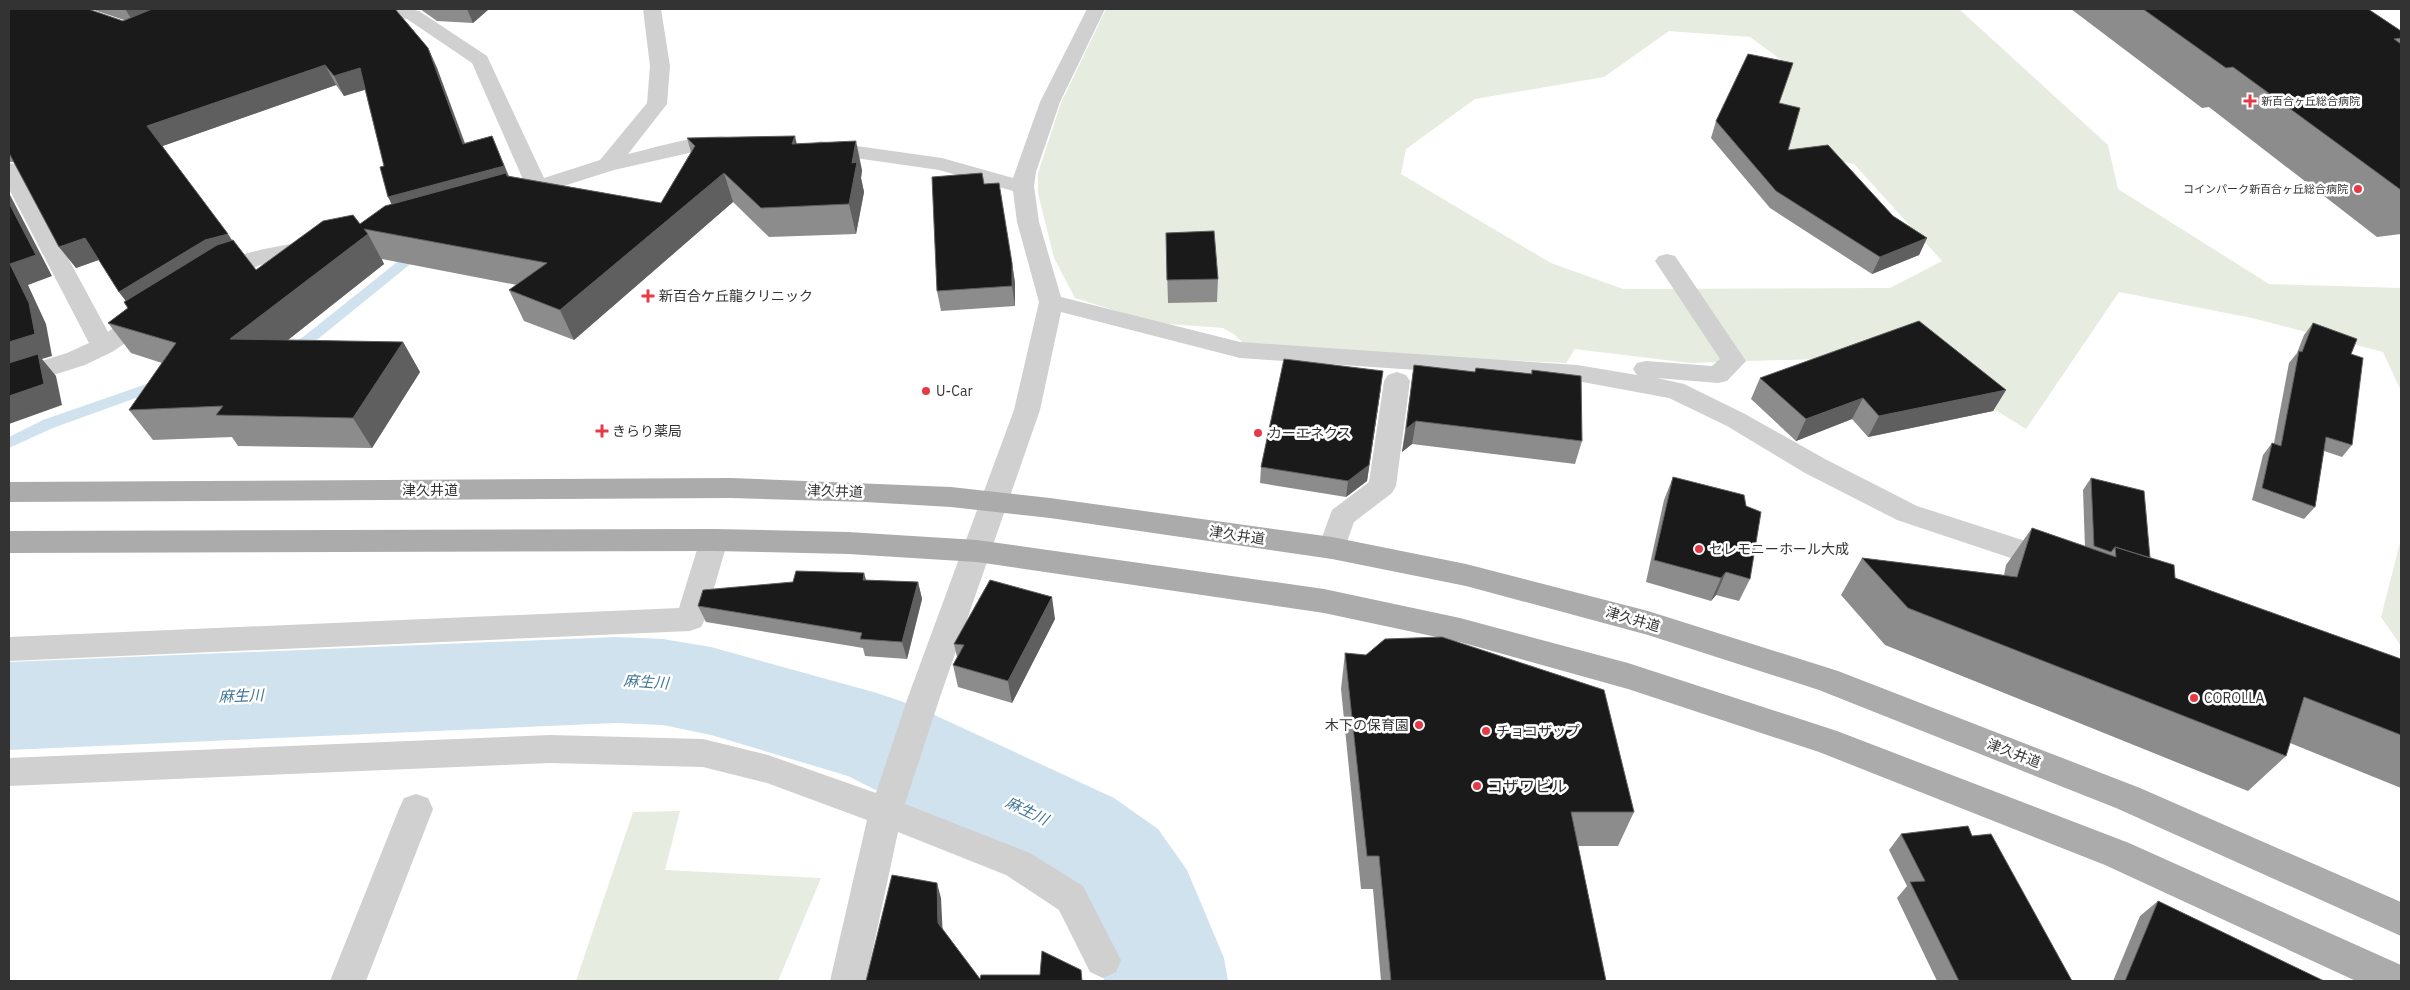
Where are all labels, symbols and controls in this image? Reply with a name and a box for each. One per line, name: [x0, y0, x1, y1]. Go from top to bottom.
marker: 新百合ヶ丘総合病院: [2243, 94, 2257, 108]
place label: 新百合ヶ丘総合病院: [2261, 94, 2360, 108]
place label: コインパーク新百合ヶ丘総合病院: [2183, 182, 2348, 196]
marker: コインパーク新百合ヶ丘総合病院: [2352, 183, 2364, 195]
place label: 新百合ケ丘龍クリニック: [659, 287, 813, 305]
marker: 新百合ケ丘龍クリニック: [641, 289, 655, 303]
place label: U-Car: [936, 382, 973, 400]
marker: U-Car: [920, 385, 932, 397]
place label: きらり薬局: [612, 422, 682, 440]
place label: カーエネクス: [1268, 424, 1352, 442]
marker: きらり薬局: [596, 425, 608, 437]
marker: カーエネクス: [1252, 427, 1264, 439]
street label: 津久井道: [402, 481, 458, 499]
street label: 津久井道: [807, 481, 863, 501]
street label: 津久井道: [1208, 522, 1266, 548]
place label: セレモニーホール大成: [1709, 540, 1849, 558]
marker: セレモニーホール大成: [1693, 543, 1705, 555]
street label: 津久井道: [1604, 603, 1662, 635]
water label: 麻生川: [623, 670, 671, 693]
water label: 麻生川: [218, 685, 266, 706]
place label: COROLLA: [2204, 689, 2264, 707]
marker: COROLLA: [2188, 692, 2200, 704]
place label: 木下の保育園: [1325, 716, 1409, 734]
marker: 木下の保育園: [1413, 719, 1425, 731]
place label: チョコザップ: [1496, 722, 1580, 740]
marker: チョコザップ: [1480, 725, 1492, 737]
street label: 津久井道: [1985, 735, 2043, 771]
place label: コザワビル: [1487, 776, 1567, 796]
marker: コザワビル: [1471, 780, 1483, 792]
water label: 麻生川: [1003, 792, 1053, 830]

